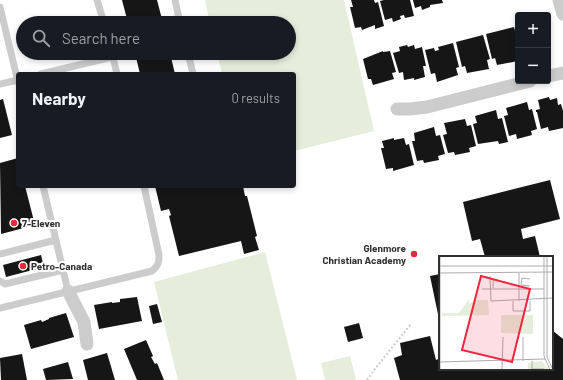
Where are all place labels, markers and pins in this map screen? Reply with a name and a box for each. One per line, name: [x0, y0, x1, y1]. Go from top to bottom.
place label: 7-Eleven: [22, 217, 60, 229]
marker: 7-Eleven: [9, 218, 19, 228]
place label: Glenmore Christian Academy: [322, 242, 407, 266]
marker: Glenmore Christian Academy: [409, 249, 419, 259]
place label: Petro-Canada: [31, 260, 92, 272]
marker: Petro-Canada: [18, 261, 28, 271]

